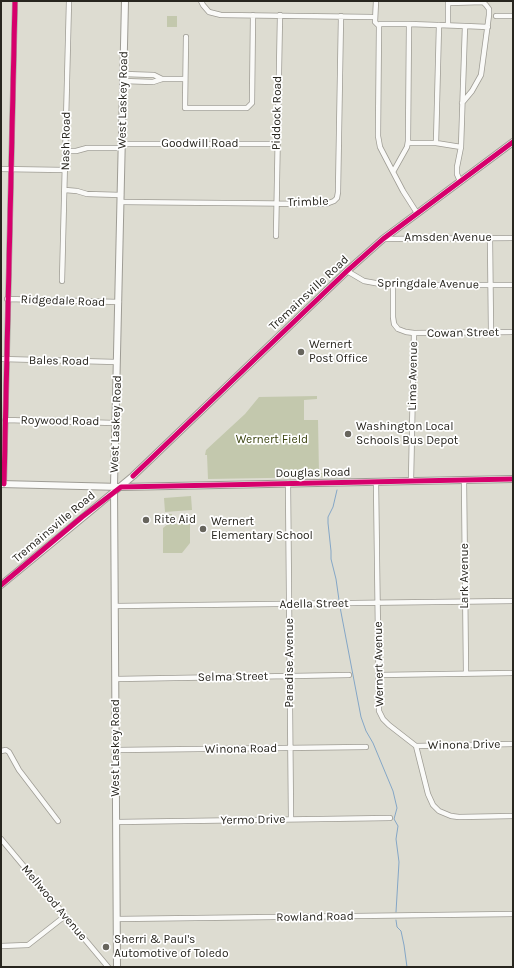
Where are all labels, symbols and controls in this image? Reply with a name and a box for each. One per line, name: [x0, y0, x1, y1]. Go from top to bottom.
street label: West Laskey Road: [115, 51, 131, 149]
street label: Piddock Road: [269, 76, 285, 150]
street label: Nash Road: [58, 111, 74, 171]
street label: Goodwill Road: [161, 137, 239, 151]
street label: Trimble: [287, 194, 329, 210]
street label: Amsden Avenue: [404, 231, 492, 245]
street label: Tremainsville Road: [266, 252, 352, 334]
street label: Springdale Avenue: [377, 276, 479, 292]
street label: Ridgedale Road: [20, 292, 106, 310]
street label: Cowan Street: [427, 325, 499, 341]
place label: Wernert Post Office: [309, 338, 368, 366]
street label: Lima Avenue: [405, 341, 421, 411]
marker: Wernert Post Office: [296, 347, 306, 357]
street label: Bales Road: [29, 353, 89, 369]
street label: West Laskey Road: [107, 375, 125, 473]
street label: Roywood Road: [20, 413, 100, 429]
place label: Washington Local Schools Bus Depot: [356, 420, 458, 448]
marker: Washington Local Schools Bus Depot: [343, 429, 353, 439]
park label: Wernert Field: [236, 433, 308, 447]
street label: Douglas Road: [275, 465, 351, 481]
street label: Tremainsville Road: [10, 488, 98, 566]
place label: Rite Aid: [154, 513, 196, 527]
marker: Rite Aid: [141, 515, 151, 525]
place label: Wernert Elementary School: [211, 515, 313, 543]
marker: Wernert Elementary School: [198, 524, 208, 534]
street label: Lark Avenue: [458, 543, 472, 609]
street label: Adella Street: [279, 596, 349, 612]
street label: Paradise Avenue: [283, 618, 297, 708]
street label: Wernert Avenue: [371, 621, 387, 707]
street label: Selma Street: [198, 669, 268, 685]
street label: West Laskey Road: [109, 699, 123, 797]
street label: Winona Drive: [427, 737, 501, 753]
street label: Winona Road: [205, 741, 277, 757]
street label: Yermo Drive: [220, 812, 286, 828]
street label: Mellwood Avenue: [18, 862, 90, 944]
street label: Rowland Road: [276, 909, 354, 925]
place label: Sherri & Paul's Automotive of Toledo: [114, 933, 228, 961]
marker: Sherri & Paul's Automotive of Toledo: [101, 942, 111, 952]

